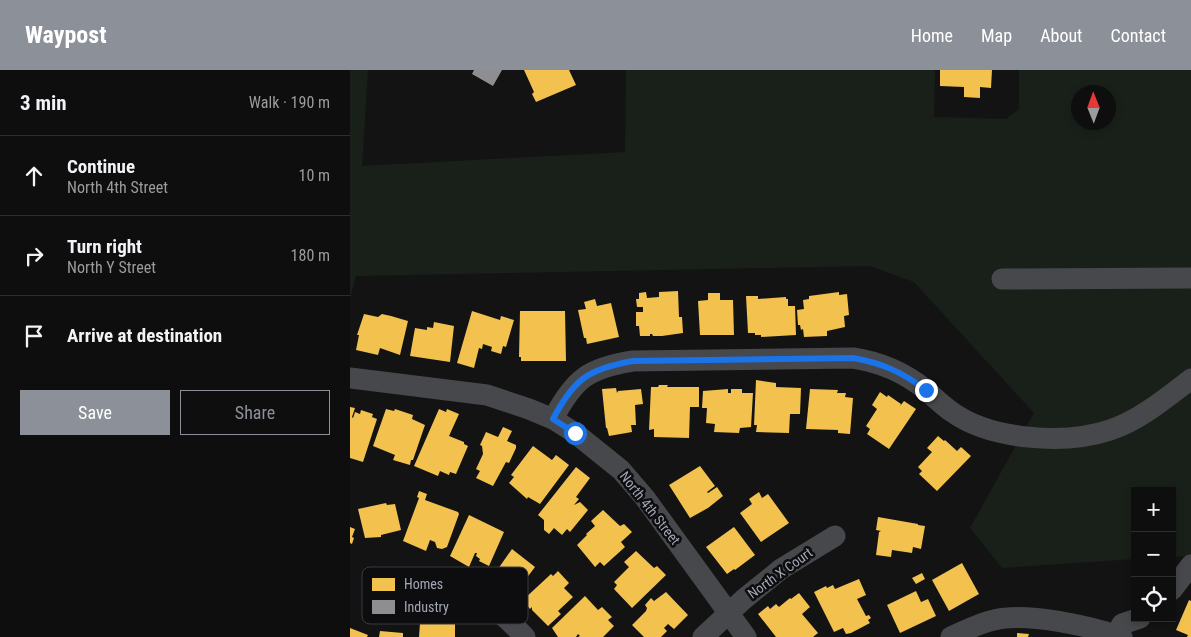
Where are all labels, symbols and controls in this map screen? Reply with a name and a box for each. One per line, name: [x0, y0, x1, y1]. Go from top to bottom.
text: Waypost: [25, 21, 107, 49]
text: Home: [911, 25, 953, 46]
text: Map: [981, 25, 1012, 46]
text: About: [1040, 25, 1082, 46]
text: Contact: [1110, 25, 1166, 46]
north arrow: [1071, 85, 1116, 130]
text: 3 min: [20, 91, 67, 115]
text: Walk · 190 m: [249, 93, 330, 112]
text: Continue: [67, 155, 135, 178]
icon: ahead: [20, 162, 48, 190]
text: 10 m: [298, 166, 330, 185]
text: North 4th Street: [67, 178, 168, 197]
text: Turn right: [67, 235, 142, 258]
icon: right: [20, 242, 48, 270]
text: 180 m: [291, 246, 330, 265]
text: North Y Street: [67, 258, 156, 277]
icon: arrive: [20, 322, 48, 350]
text: Arrive at destination: [67, 324, 222, 347]
route end: [915, 379, 938, 402]
button: Save: [20, 390, 170, 435]
button: Share: [180, 390, 330, 435]
route start: [564, 422, 587, 445]
street label: North 4th Street: [617, 468, 683, 548]
map controls: [1131, 487, 1176, 622]
button: +: [1131, 487, 1176, 532]
button: −: [1131, 532, 1176, 577]
street label: North X Court: [745, 544, 815, 602]
legend: [362, 567, 528, 624]
text: Homes: [404, 576, 443, 592]
button: locate: [1131, 577, 1176, 622]
text: Industry: [404, 599, 449, 615]

